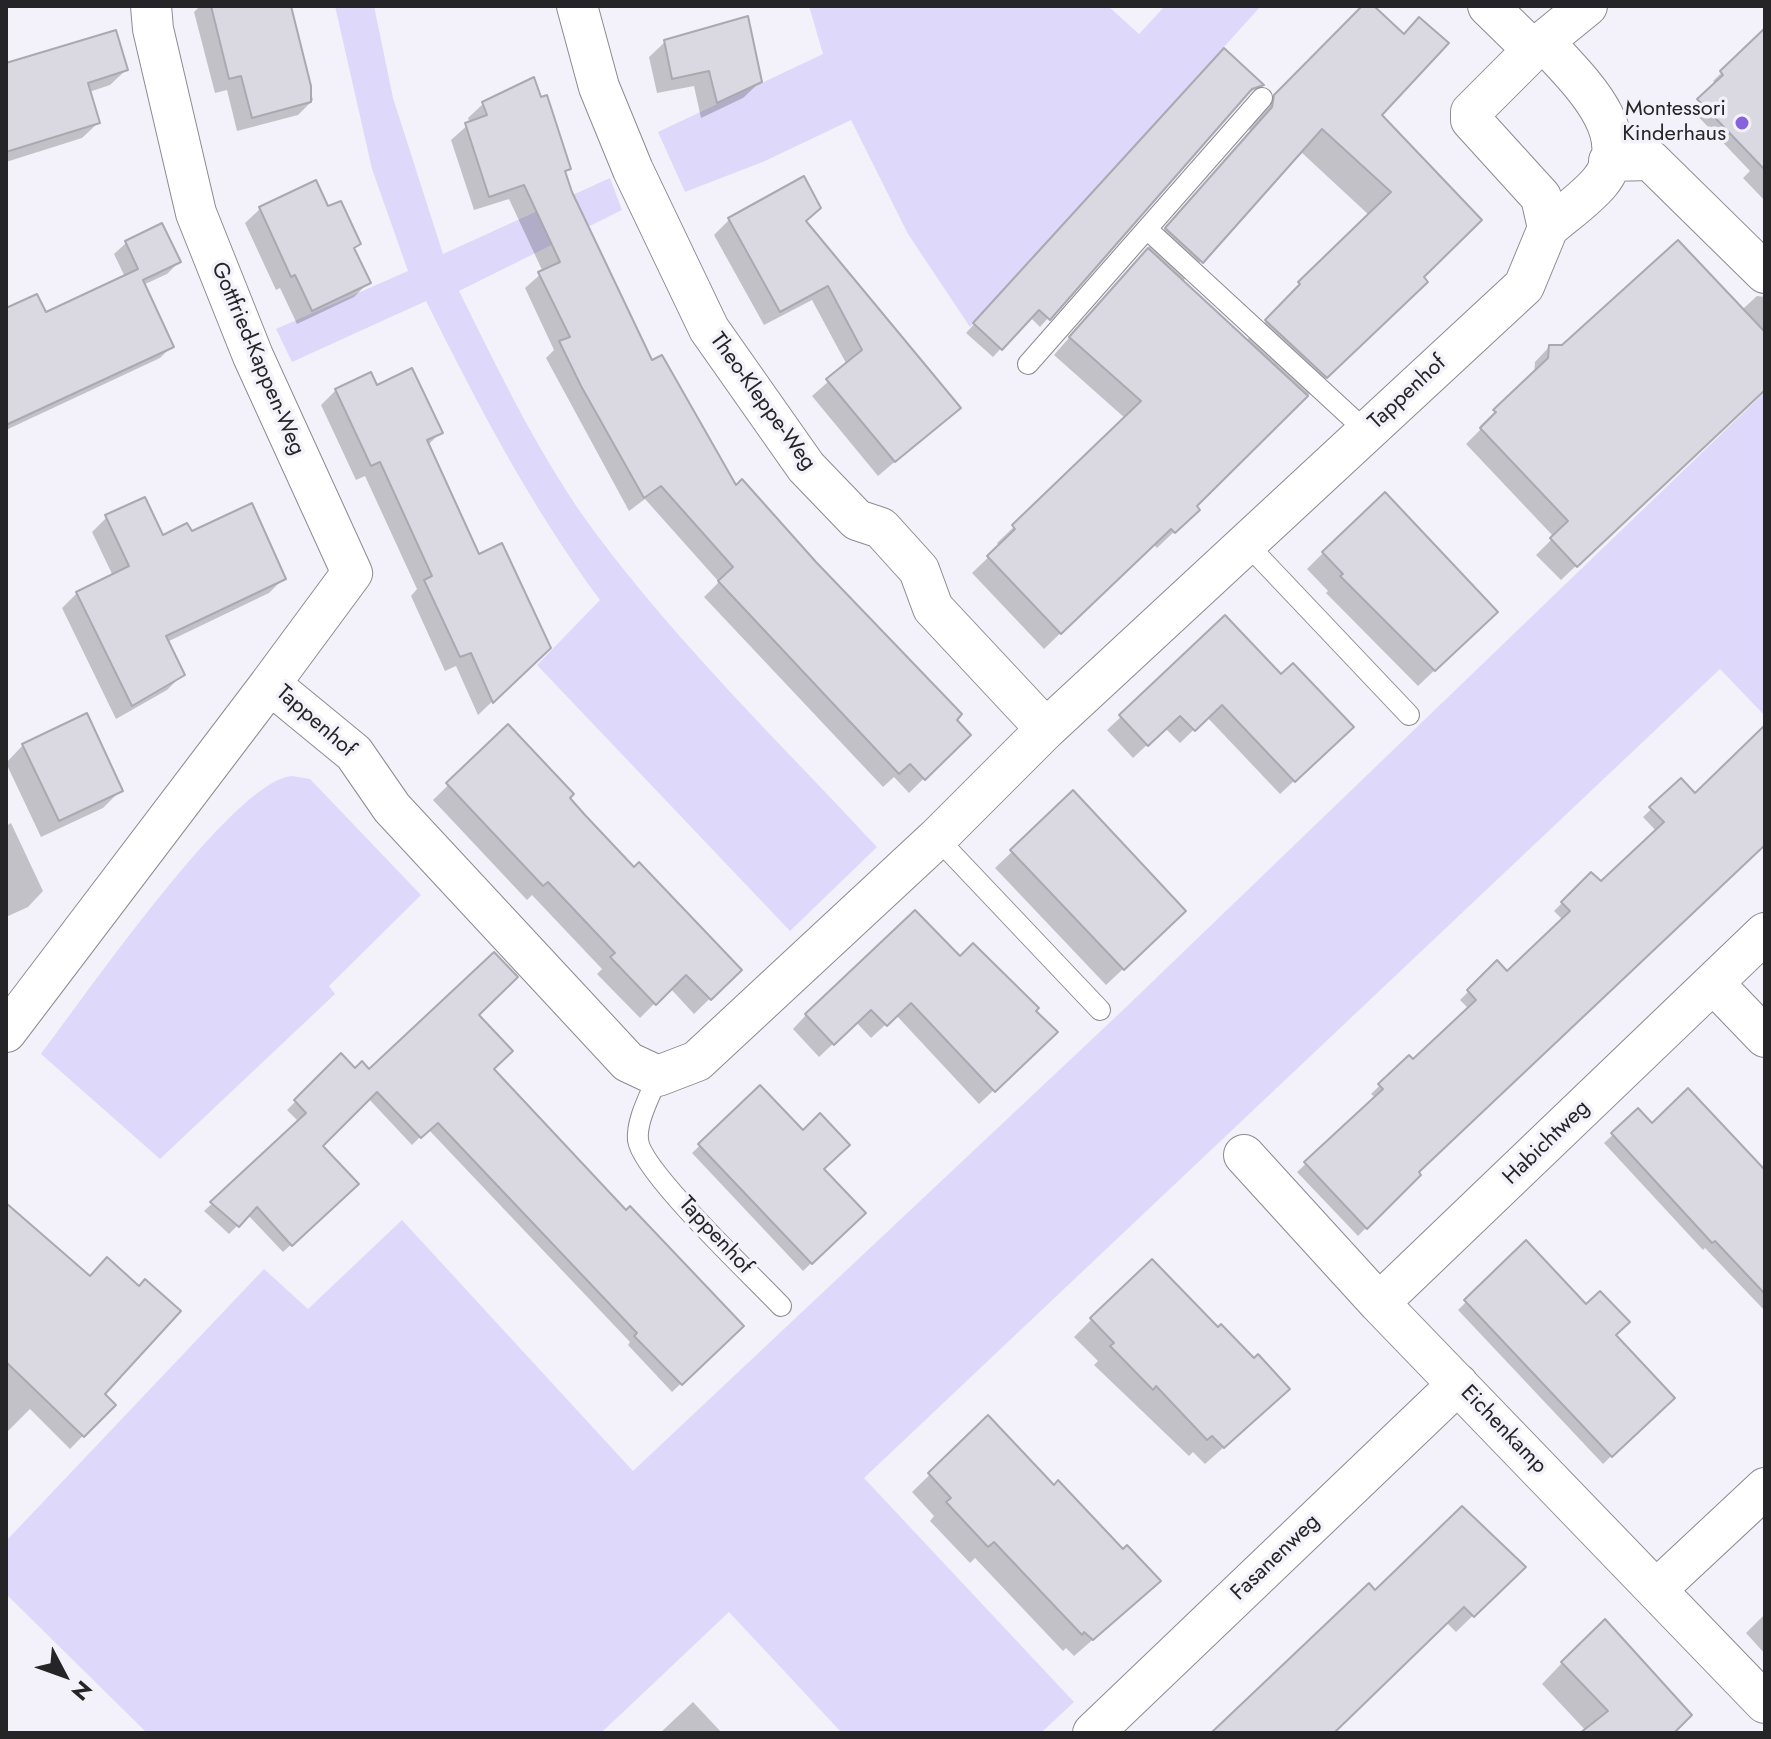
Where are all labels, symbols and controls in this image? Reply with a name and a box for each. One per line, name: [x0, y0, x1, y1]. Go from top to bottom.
place label: Montessori Kinderhaus: [1622, 97, 1726, 148]
marker: Montessori Kinderhaus: [1733, 114, 1751, 132]
street label: Gottfried-Kappen-Weg: [204, 259, 310, 459]
street label: Theo-Kleppe-Weg: [703, 328, 821, 476]
street label: Tappenhof: [1364, 350, 1452, 436]
street label: Tappenhof: [270, 680, 360, 764]
street label: Habichtweg: [1498, 1095, 1596, 1191]
street label: Tappenhof: [672, 1192, 758, 1280]
street label: Eichenkamp: [1454, 1380, 1552, 1480]
street label: Fasanenweg: [1226, 1509, 1326, 1607]
north arrow: [24, 1635, 104, 1715]
text: N: [64, 1674, 100, 1708]

